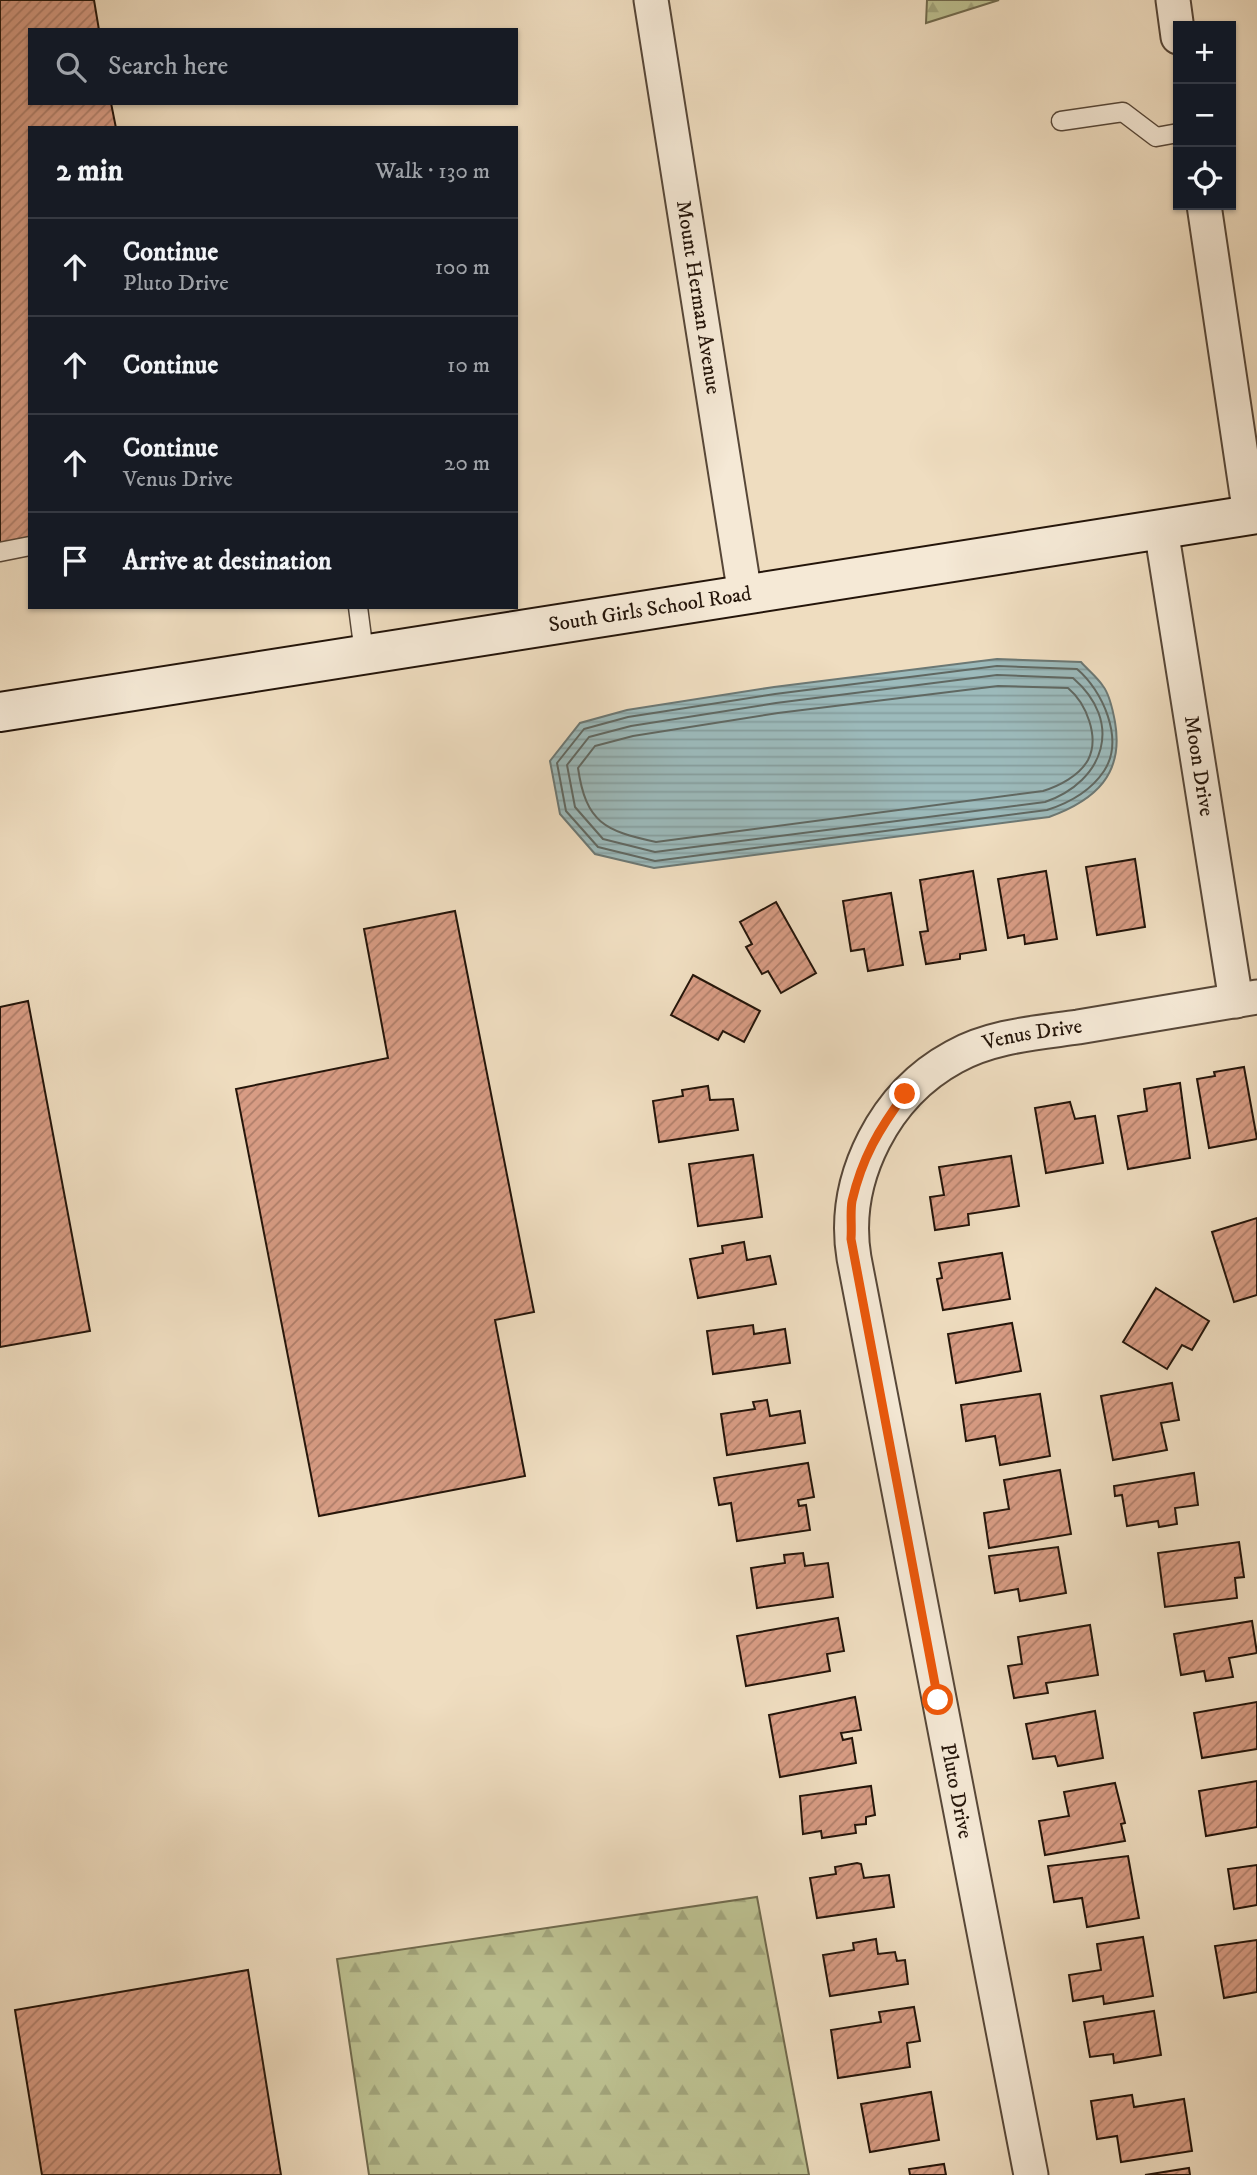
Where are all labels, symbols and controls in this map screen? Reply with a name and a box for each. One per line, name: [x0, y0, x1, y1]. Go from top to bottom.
map controls: [1173, 21, 1236, 210]
button: +: [1173, 21, 1236, 84]
search box: [28, 28, 518, 105]
icon: search: [52, 48, 90, 86]
text: Search here: [108, 50, 228, 83]
button: −: [1173, 84, 1236, 147]
button: locate: [1173, 147, 1236, 210]
text: 2 min: [56, 153, 123, 190]
text: Walk · 130 m: [375, 157, 490, 186]
street label: Mount Herman Avenue: [670, 198, 726, 396]
text: Continue: [123, 236, 218, 269]
icon: ahead: [56, 248, 94, 286]
text: 100 m: [435, 253, 490, 282]
text: Pluto Drive: [123, 269, 229, 298]
icon: ahead: [56, 346, 94, 384]
text: Continue: [123, 349, 218, 382]
text: 10 m: [447, 351, 490, 380]
text: Continue: [123, 432, 218, 465]
icon: ahead: [56, 444, 94, 482]
text: 20 m: [444, 449, 490, 478]
text: Venus Drive: [123, 465, 233, 494]
icon: arrive: [56, 542, 94, 580]
text: Arrive at destination: [123, 545, 332, 578]
street label: South Girls School Road: [547, 581, 754, 638]
street label: Moon Drive: [1178, 714, 1220, 819]
street label: Venus Drive: [979, 1014, 1084, 1057]
route end: [889, 1078, 920, 1109]
route start: [922, 1684, 953, 1715]
street label: Pluto Drive: [934, 1741, 978, 1841]

